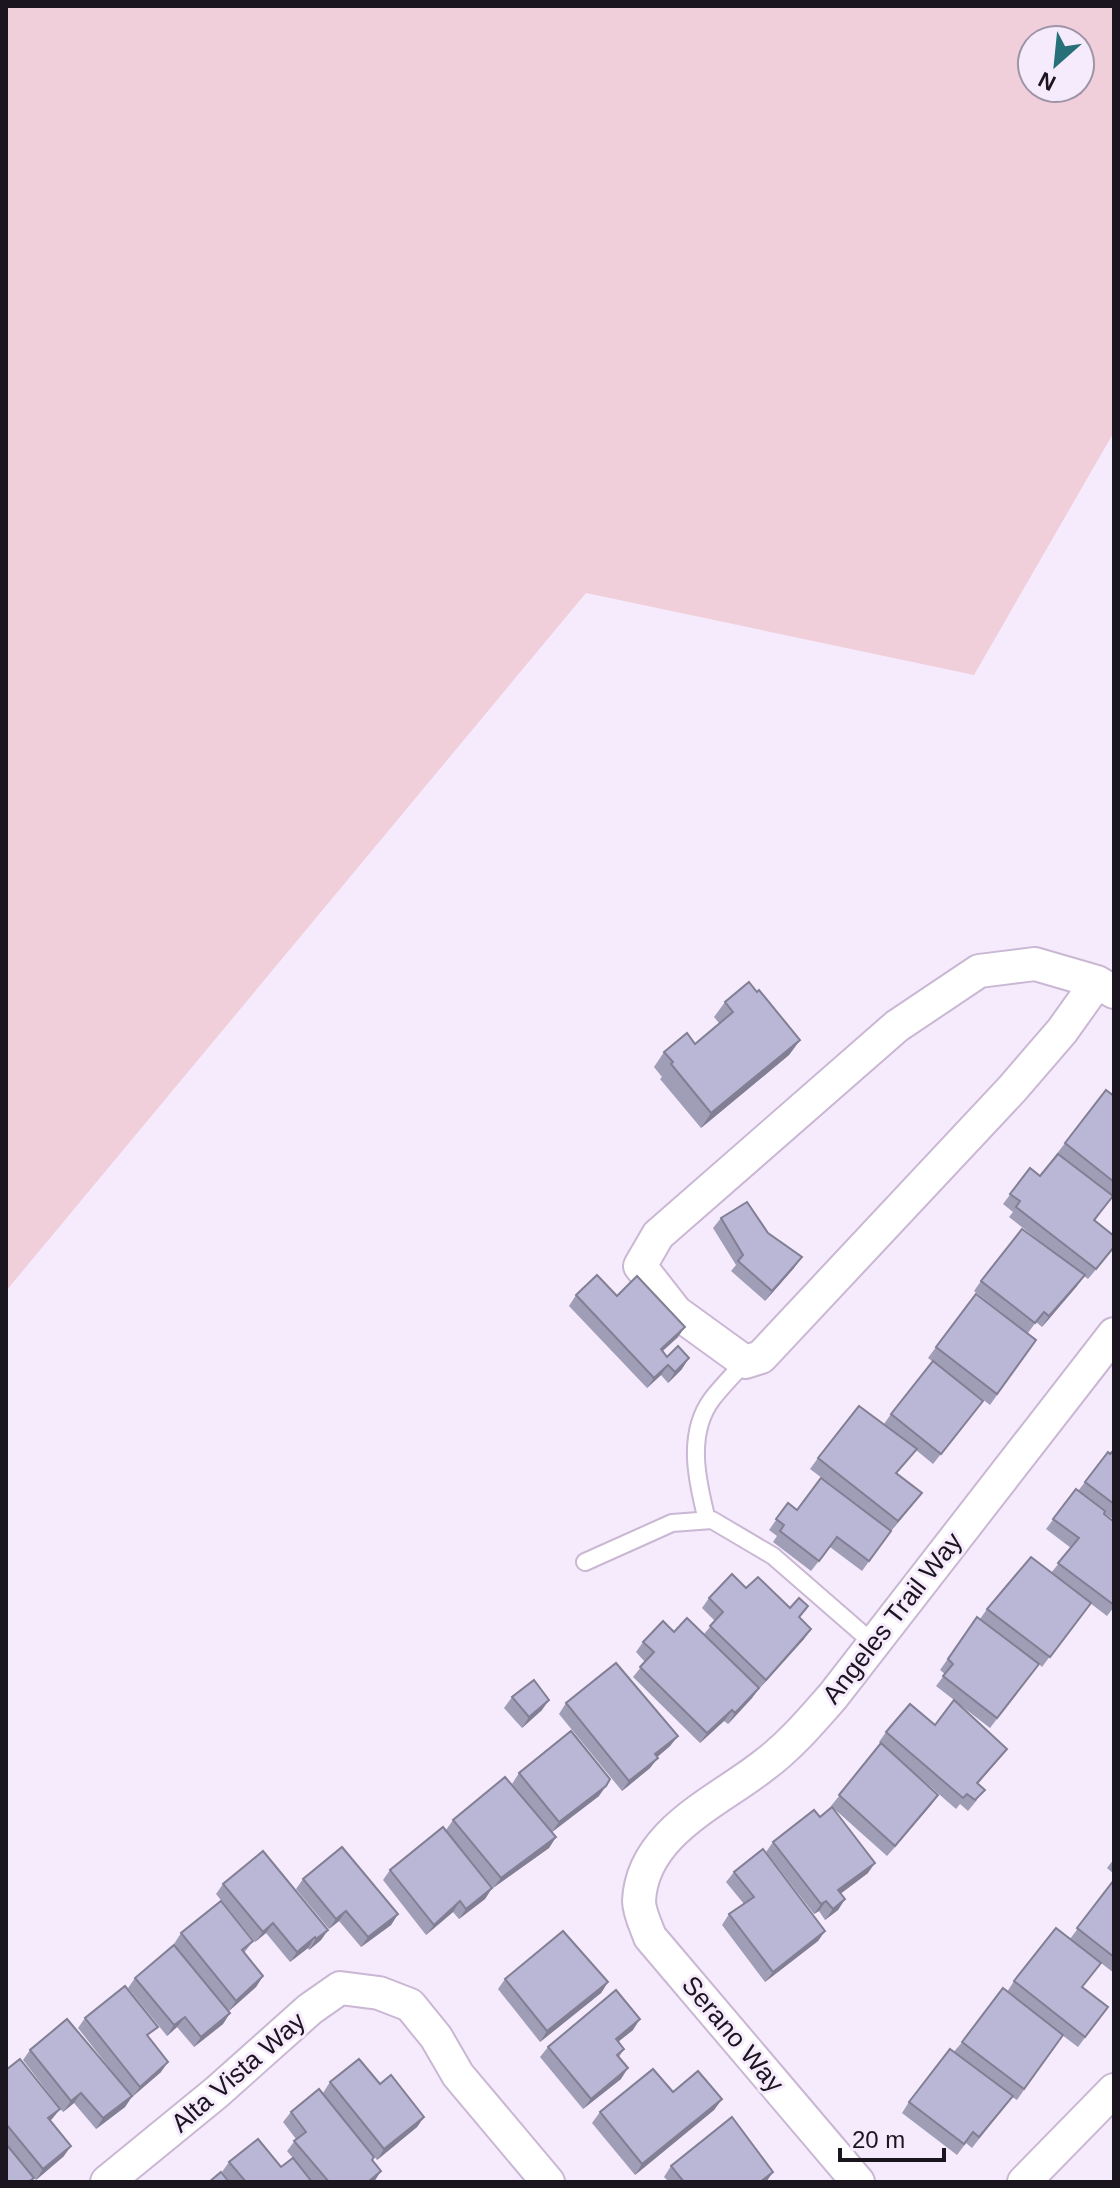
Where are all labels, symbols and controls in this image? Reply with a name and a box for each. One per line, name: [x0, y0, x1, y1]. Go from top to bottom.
north arrow: [1016, 24, 1096, 104]
text: N: [1034, 67, 1060, 96]
street label: Angeles Trail Way: [816, 1527, 968, 1709]
street label: Serano Way: [676, 1970, 790, 2098]
street label: Alta Vista Way: [165, 2006, 311, 2138]
scale bar: [840, 2112, 944, 2162]
text: 20 m: [852, 2126, 905, 2153]

